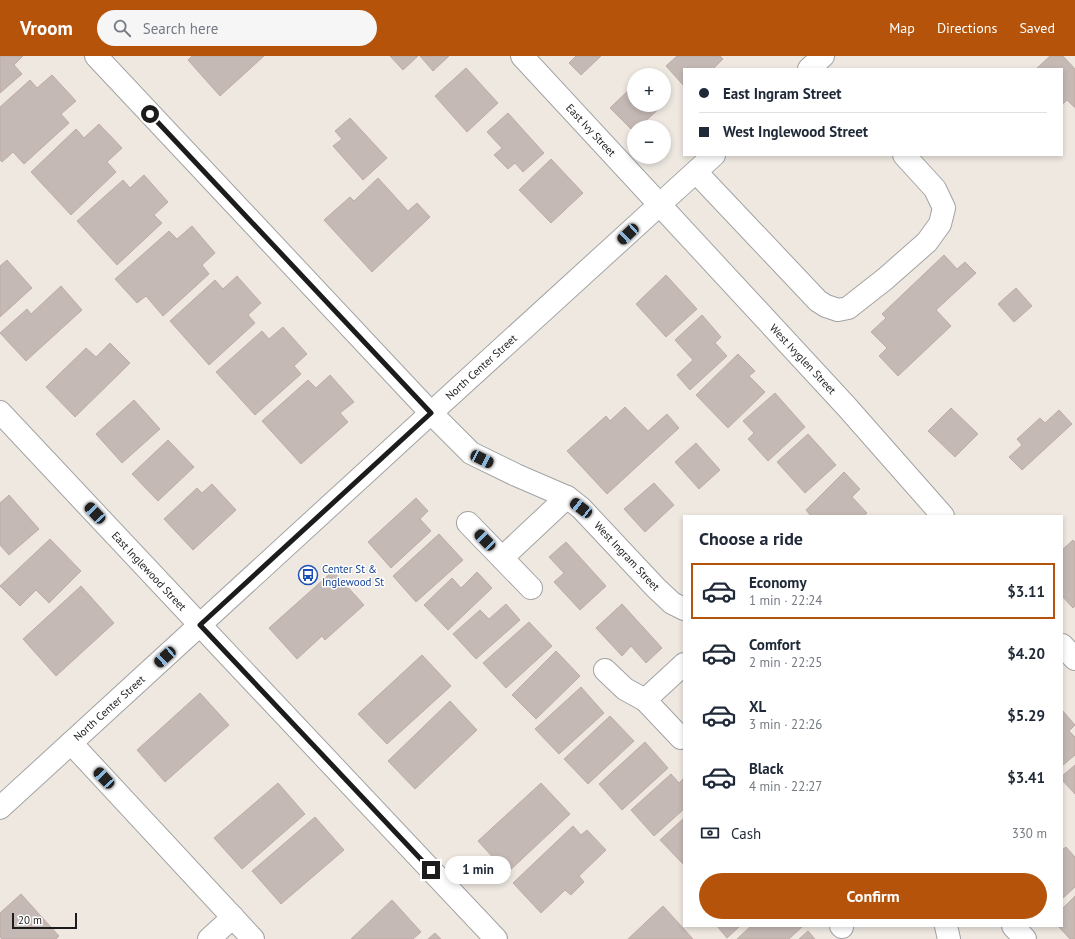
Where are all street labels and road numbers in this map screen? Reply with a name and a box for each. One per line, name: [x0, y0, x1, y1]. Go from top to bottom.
street label: East Ivy Street: [563, 101, 619, 159]
street label: West Ivyglen Street: [767, 321, 839, 397]
street label: North Center Street: [442, 331, 520, 403]
street label: West Ingram Street: [591, 518, 663, 594]
street label: East Inglewood Street: [109, 528, 189, 614]
street label: North Center Street: [70, 672, 148, 744]

